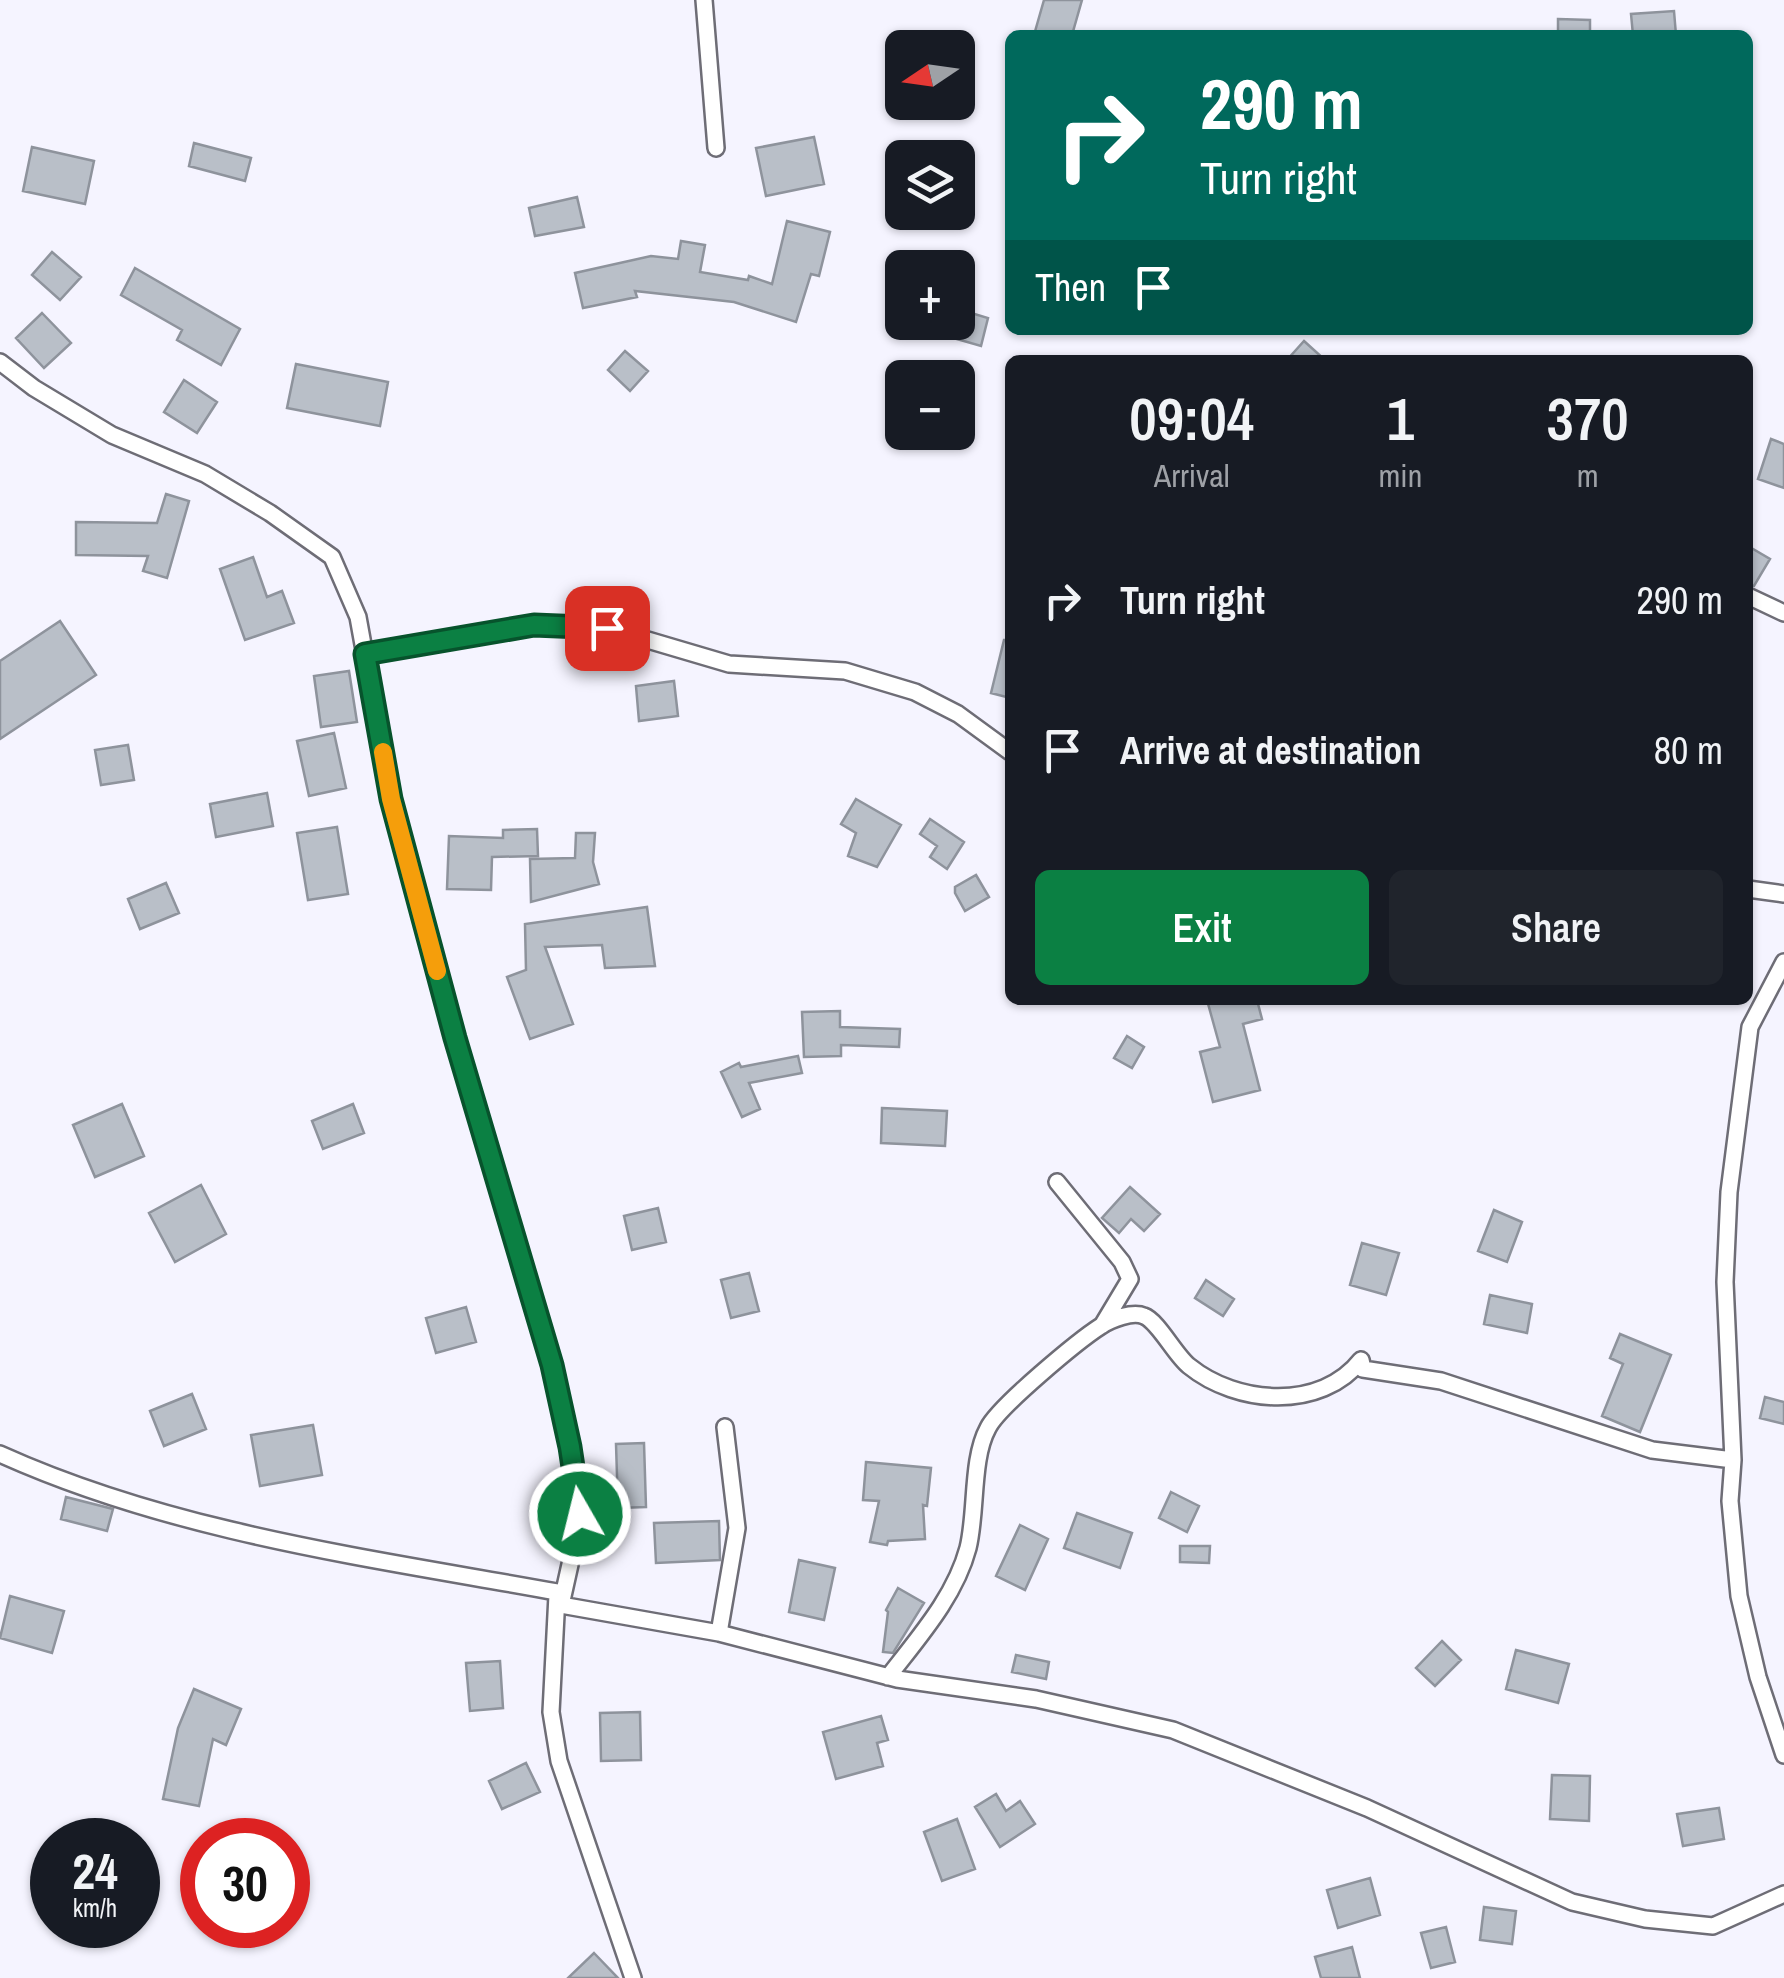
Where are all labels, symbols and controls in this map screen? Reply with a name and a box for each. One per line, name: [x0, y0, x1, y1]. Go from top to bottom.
north arrow: [885, 30, 975, 120]
map controls: [885, 30, 975, 450]
text: 290 m: [1200, 57, 1363, 151]
icon: right: [1035, 70, 1165, 200]
button: layers: [885, 140, 975, 230]
text: Turn right: [1200, 147, 1357, 208]
button: +: [885, 250, 975, 340]
icon: arrive: [1126, 260, 1181, 315]
text: Then: [1035, 262, 1106, 313]
button: −: [885, 360, 975, 450]
text: 09:04: [1129, 378, 1254, 459]
text: 1: [1387, 378, 1414, 459]
text: 370: [1547, 378, 1629, 459]
text: Arrival: [1154, 454, 1230, 497]
text: min: [1379, 454, 1422, 497]
text: m: [1577, 454, 1599, 497]
icon: right: [1035, 573, 1090, 628]
text: Turn right: [1120, 575, 1265, 626]
text: 290 m: [1636, 575, 1723, 626]
pin: [565, 586, 650, 671]
icon: arrive: [580, 601, 635, 656]
icon: arrive: [1035, 723, 1090, 778]
text: Arrive at destination: [1120, 725, 1421, 776]
text: 80 m: [1654, 725, 1723, 776]
button: Exit: [1035, 870, 1369, 985]
button: Share: [1389, 870, 1723, 985]
position arrow: [528, 1462, 632, 1566]
speed limit sign: 30: [180, 1818, 310, 1948]
text: 24: [72, 1837, 118, 1905]
text: km/h: [73, 1891, 117, 1925]

